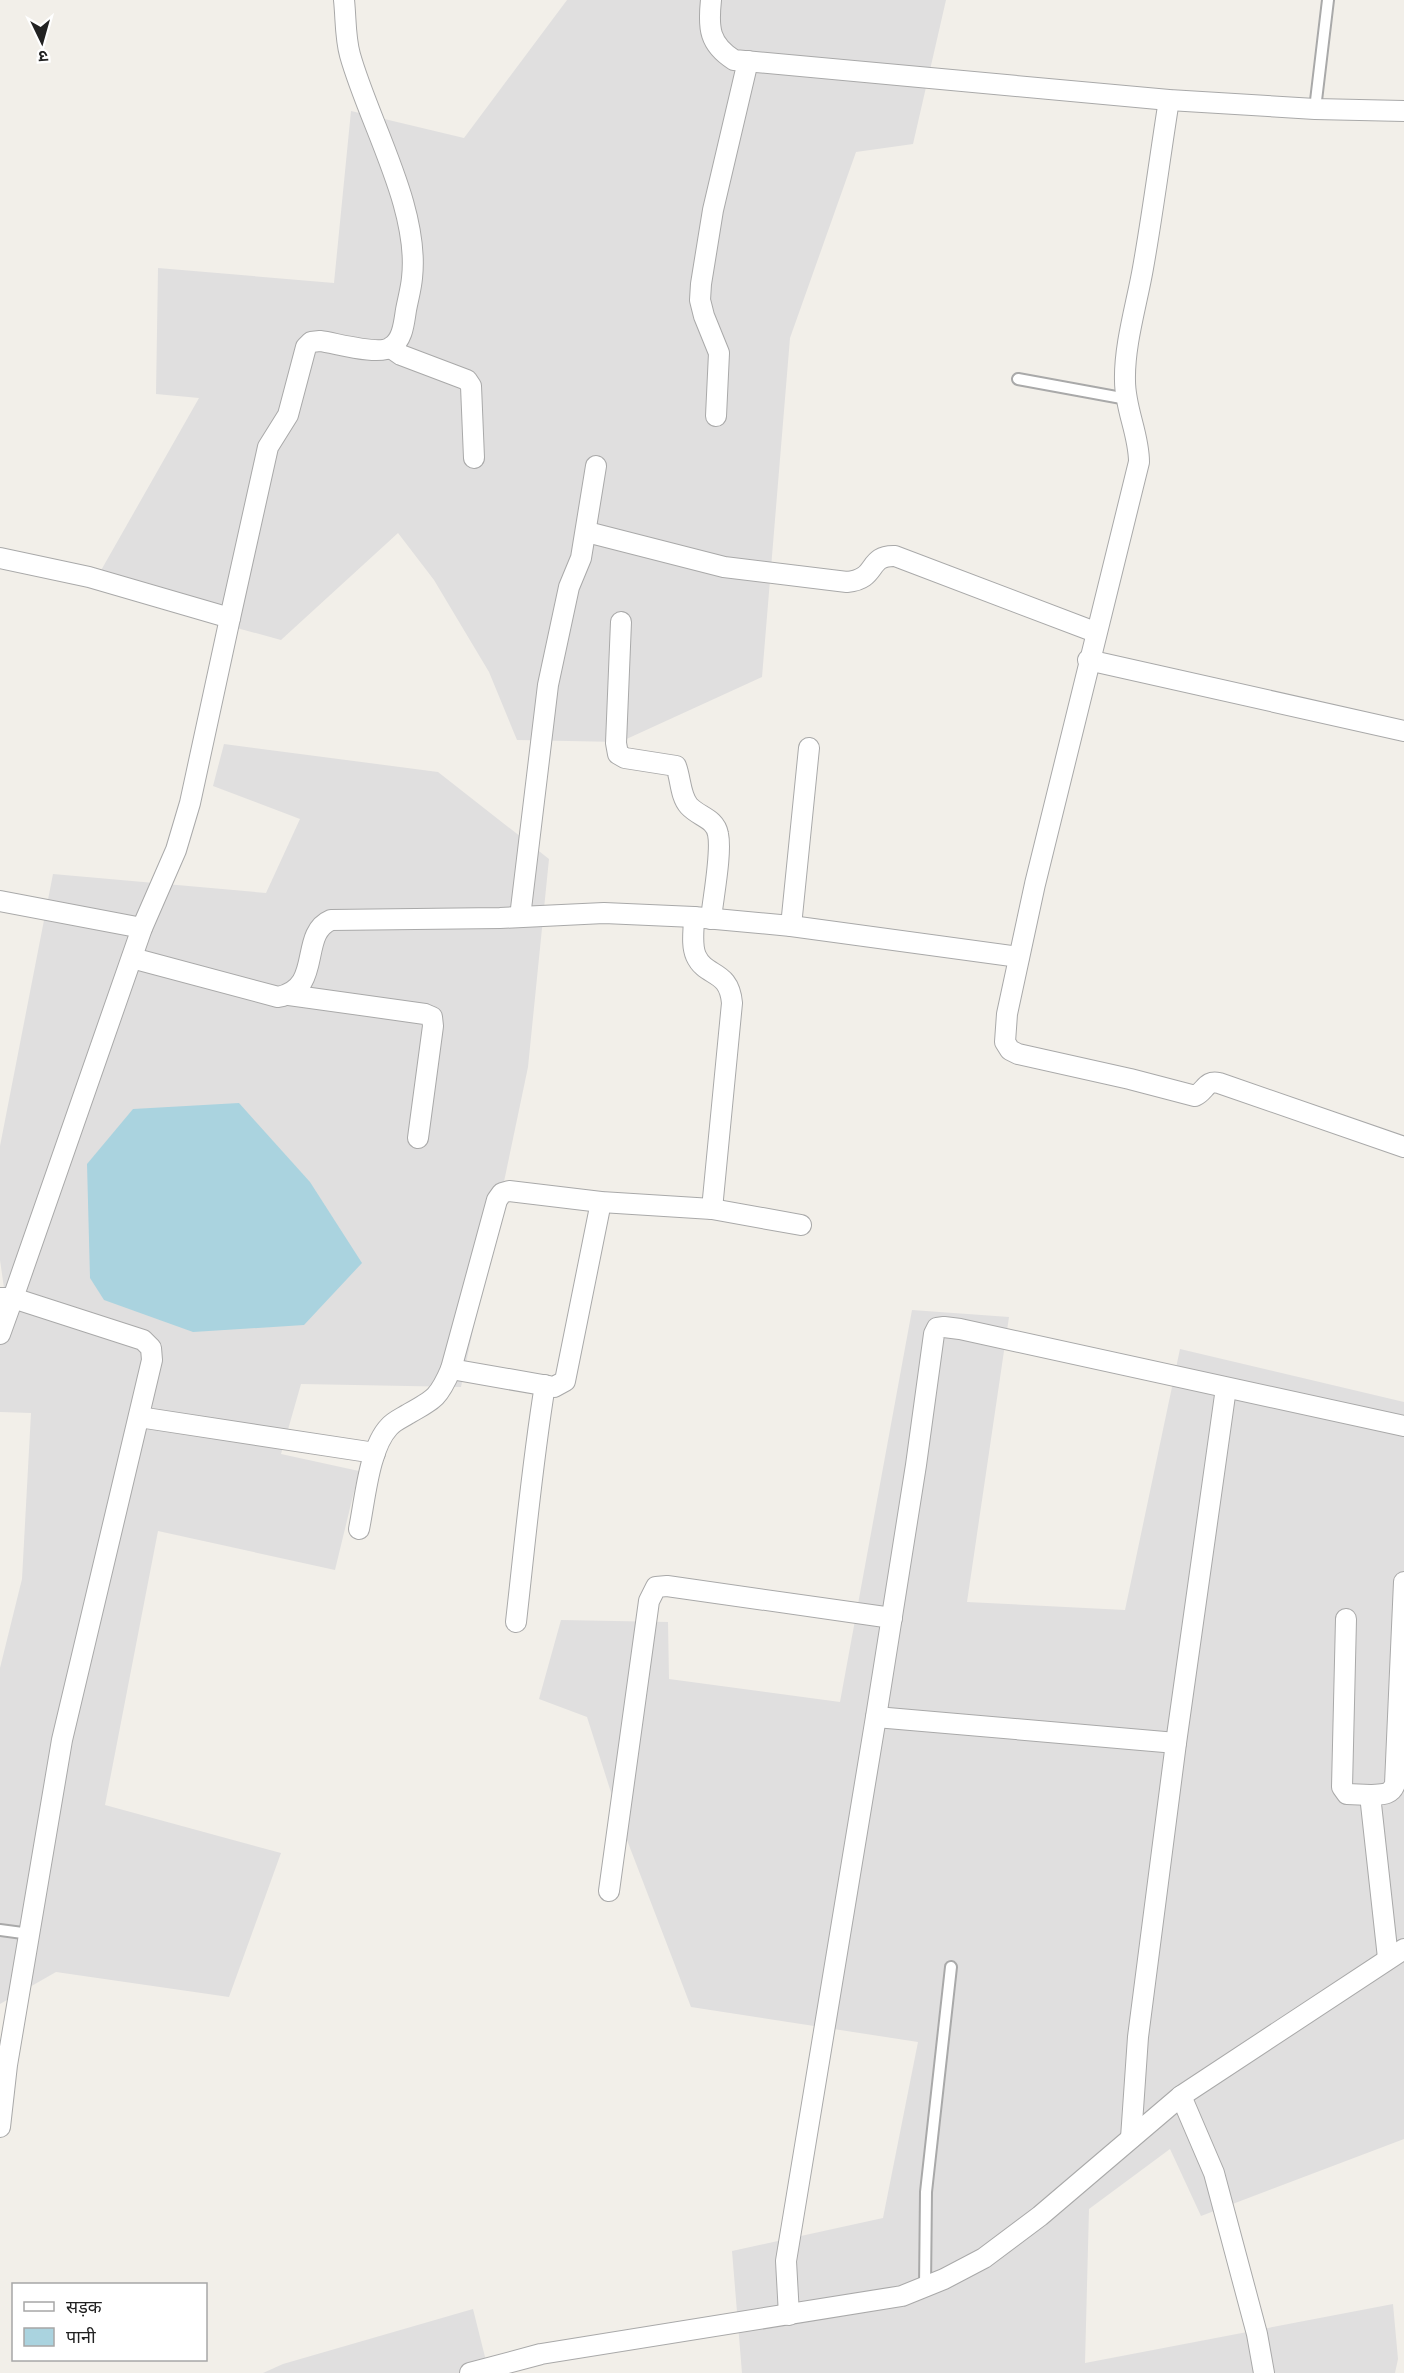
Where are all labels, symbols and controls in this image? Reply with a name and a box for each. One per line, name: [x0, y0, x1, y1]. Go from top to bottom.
north arrow: [12, 12, 72, 72]
text: उ: [37, 47, 49, 66]
legend: [12, 2283, 207, 2361]
text: सड़क: [66, 2296, 103, 2317]
text: पानी: [66, 2326, 96, 2347]

